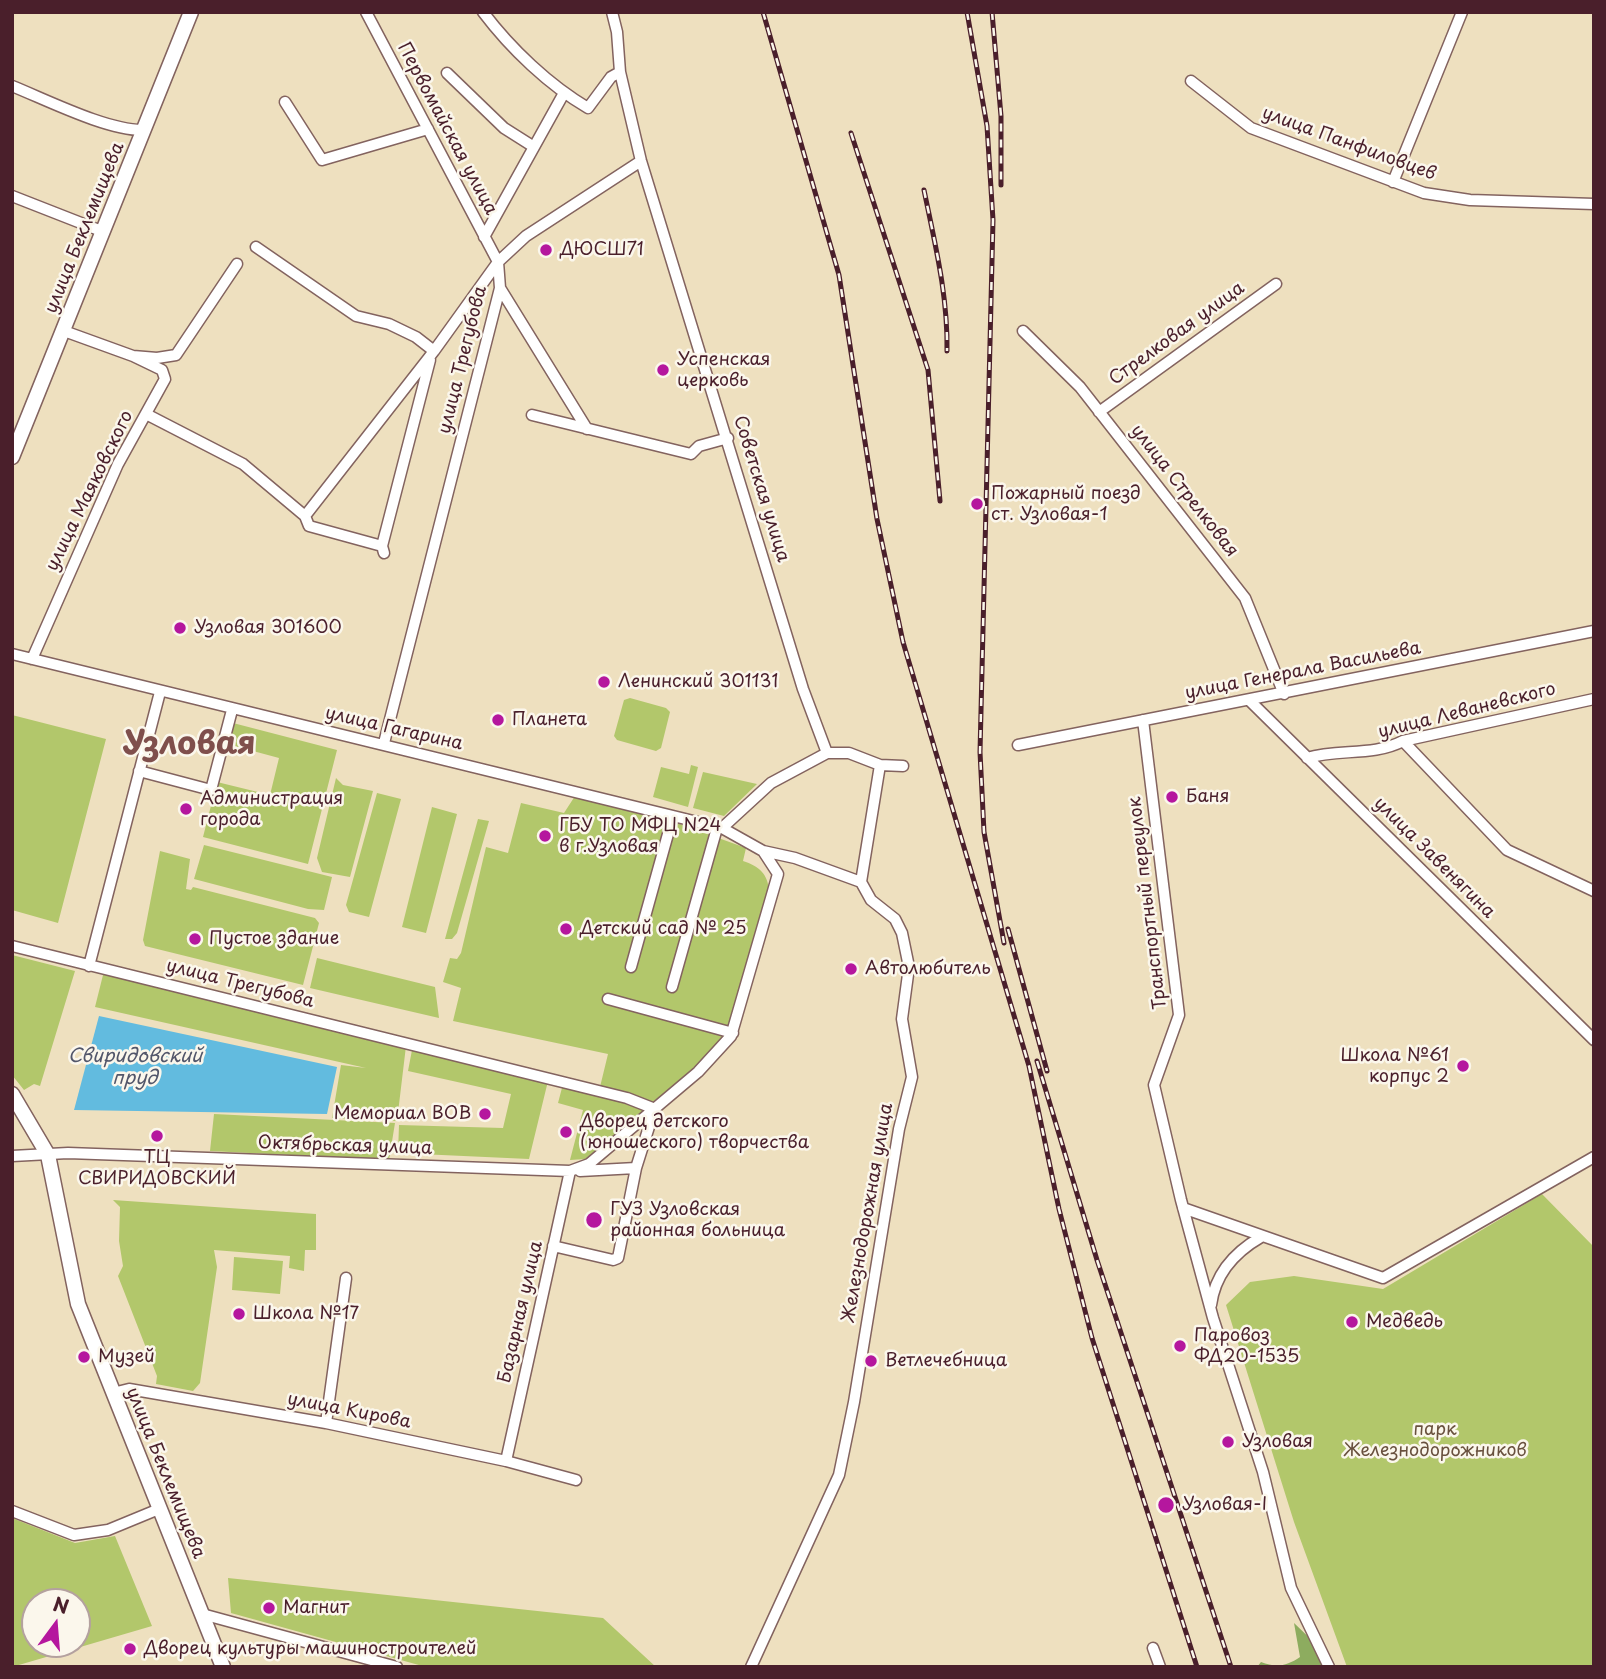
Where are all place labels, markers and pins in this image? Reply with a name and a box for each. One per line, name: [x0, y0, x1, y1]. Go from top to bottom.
place label: ДЮСШ71: [560, 239, 644, 261]
marker: ДЮСШ71: [538, 242, 554, 258]
place label: Успенская церковь: [677, 349, 770, 392]
marker: Успенская церковь: [655, 362, 671, 378]
place label: Пожарный поезд ст. Узловая-1: [991, 483, 1141, 526]
marker: Пожарный поезд ст. Узловая-1: [969, 496, 985, 512]
place label: Узловая 301600: [194, 617, 342, 639]
marker: Узловая 301600: [172, 620, 188, 636]
place label: Ленинский 301131: [618, 671, 778, 693]
marker: Ленинский 301131: [596, 674, 612, 690]
place label: Планета: [512, 709, 587, 731]
marker: Планета: [490, 712, 506, 728]
place label: Баня: [1186, 786, 1229, 808]
place label: Администрация города: [200, 788, 343, 830]
marker: Баня: [1164, 789, 1180, 805]
marker: Администрация города: [178, 801, 194, 817]
place label: ГБУ ТО МФЦ N24 в г.Узловая: [559, 815, 721, 858]
marker: ГБУ ТО МФЦ N24 в г.Узловая: [537, 828, 553, 844]
place label: Детский сад № 25: [580, 918, 747, 940]
marker: Детский сад № 25: [558, 921, 574, 937]
place label: Пустое здание: [209, 928, 339, 950]
marker: Пустое здание: [187, 931, 203, 947]
place label: Автолюбитель: [865, 958, 991, 980]
marker: Автолюбитель: [843, 961, 859, 977]
place label: Школа №61 корпус 2: [1340, 1045, 1449, 1088]
marker: Школа №61 корпус 2: [1455, 1058, 1471, 1074]
place label: Мемориал ВОВ: [334, 1103, 471, 1125]
marker: Мемориал ВОВ: [477, 1106, 493, 1122]
place label: Дворец детского (юношеского) творчества: [580, 1111, 809, 1154]
marker: Дворец детского (юношеского) творчества: [558, 1124, 574, 1140]
marker: ТЦ СВИРИДОВСКИЙ: [149, 1128, 165, 1144]
place label: ТЦ СВИРИДОВСКИЙ: [78, 1147, 236, 1190]
place label: ГУЗ Узловская районная больница: [610, 1199, 785, 1242]
marker: ГУЗ Узловская районная больница: [584, 1210, 604, 1230]
place label: Школа №17: [253, 1303, 359, 1325]
marker: Школа №17: [231, 1306, 247, 1322]
place label: Медведь: [1366, 1311, 1443, 1333]
marker: Медведь: [1344, 1314, 1360, 1330]
place label: Паровоз ФД20-1535: [1194, 1325, 1299, 1368]
marker: Паровоз ФД20-1535: [1172, 1338, 1188, 1354]
place label: Музей: [98, 1346, 155, 1368]
marker: Музей: [76, 1349, 92, 1365]
place label: Ветлечебница: [885, 1350, 1007, 1372]
marker: Ветлечебница: [863, 1353, 879, 1369]
place label: Узловая: [1242, 1431, 1313, 1453]
marker: Узловая: [1220, 1434, 1236, 1450]
place label: Узловая-I: [1182, 1494, 1267, 1516]
marker: Узловая-I: [1156, 1495, 1176, 1515]
place label: Магнит: [283, 1597, 349, 1619]
marker: Магнит: [261, 1600, 277, 1616]
place label: Дворец культуры машиностроителей: [144, 1638, 477, 1660]
marker: Дворец культуры машиностроителей: [122, 1641, 138, 1657]

